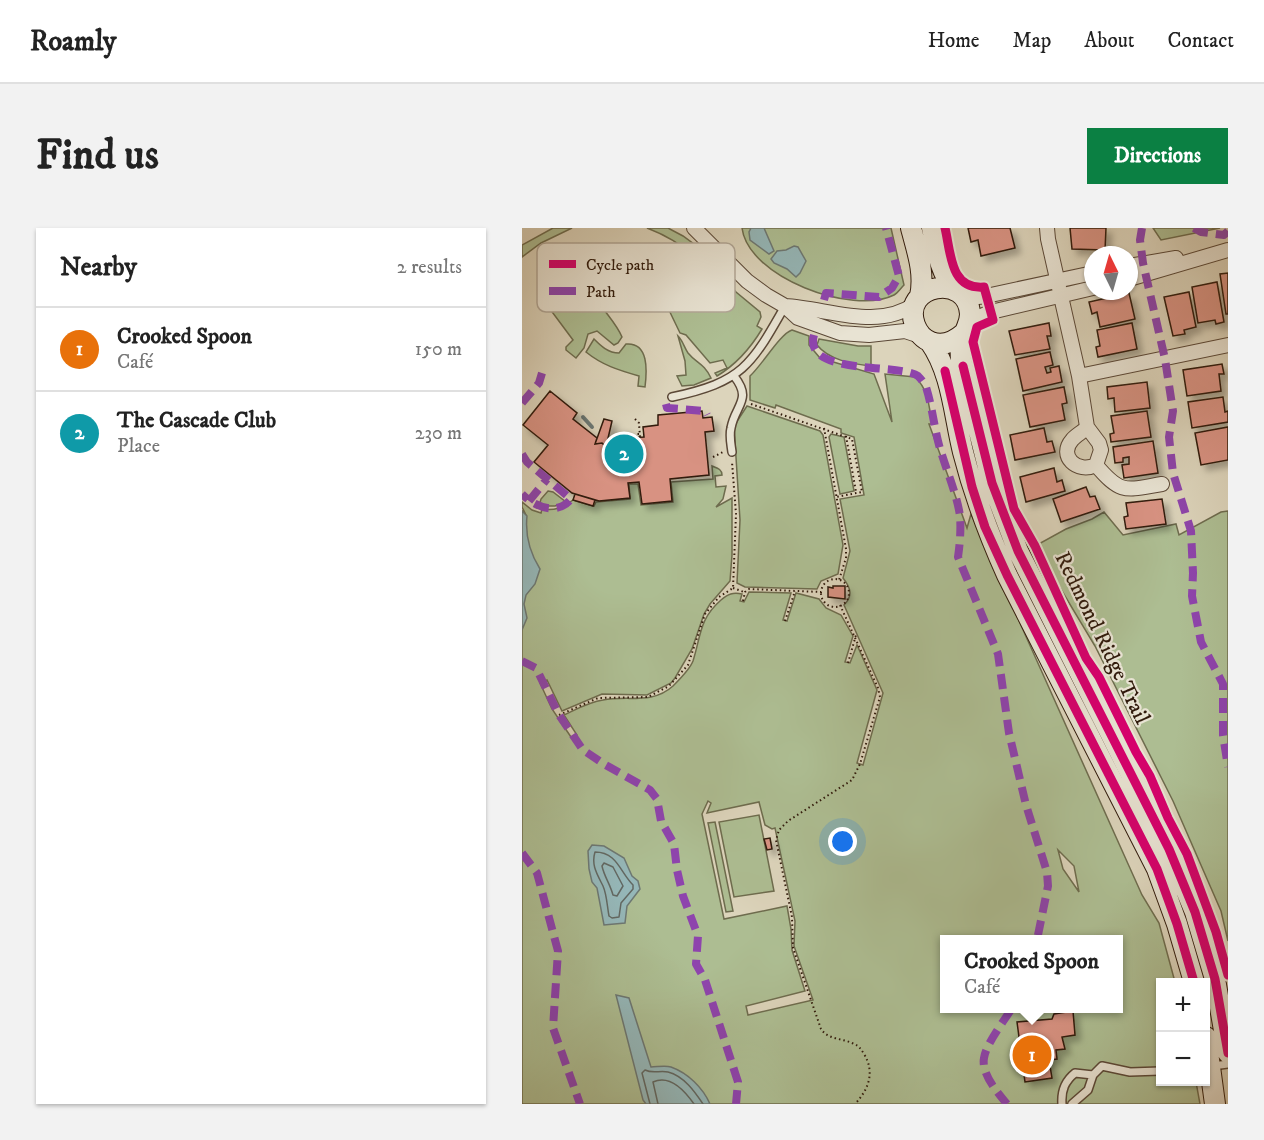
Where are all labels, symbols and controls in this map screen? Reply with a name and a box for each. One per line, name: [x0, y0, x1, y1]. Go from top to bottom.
text: Roamly: [30, 24, 116, 59]
text: Home: [928, 28, 980, 54]
text: Map: [1013, 28, 1051, 54]
text: About: [1084, 28, 1135, 54]
text: Contact: [1168, 28, 1234, 54]
button: Directions: [1087, 128, 1228, 184]
text: Find us: [36, 130, 159, 182]
legend: [537, 243, 735, 312]
north arrow: [1084, 246, 1138, 300]
text: Nearby: [60, 251, 137, 284]
text: 2 results: [397, 255, 462, 280]
text: Cycle path: [586, 255, 655, 275]
text: Path: [586, 282, 616, 302]
text: Crooked Spoon: [117, 323, 252, 350]
text: 1: [76, 337, 83, 362]
text: 150 m: [415, 337, 462, 362]
text: Café: [117, 350, 153, 375]
text: The Cascade Club: [117, 407, 276, 434]
text: 2: [75, 421, 84, 446]
text: 230 m: [415, 421, 462, 446]
pin: 2: [604, 432, 644, 476]
text: Place: [117, 434, 160, 459]
street label: Redmond Ridge Trail: [1048, 547, 1156, 729]
your location: [828, 827, 857, 856]
popup: [940, 935, 1123, 1013]
text: Crooked Spoon: [964, 948, 1099, 975]
text: Café: [964, 975, 1000, 1000]
map controls: [1156, 978, 1210, 1086]
button: +: [1156, 978, 1210, 1032]
pin: 1: [1012, 1032, 1052, 1078]
button: −: [1156, 1032, 1210, 1086]

